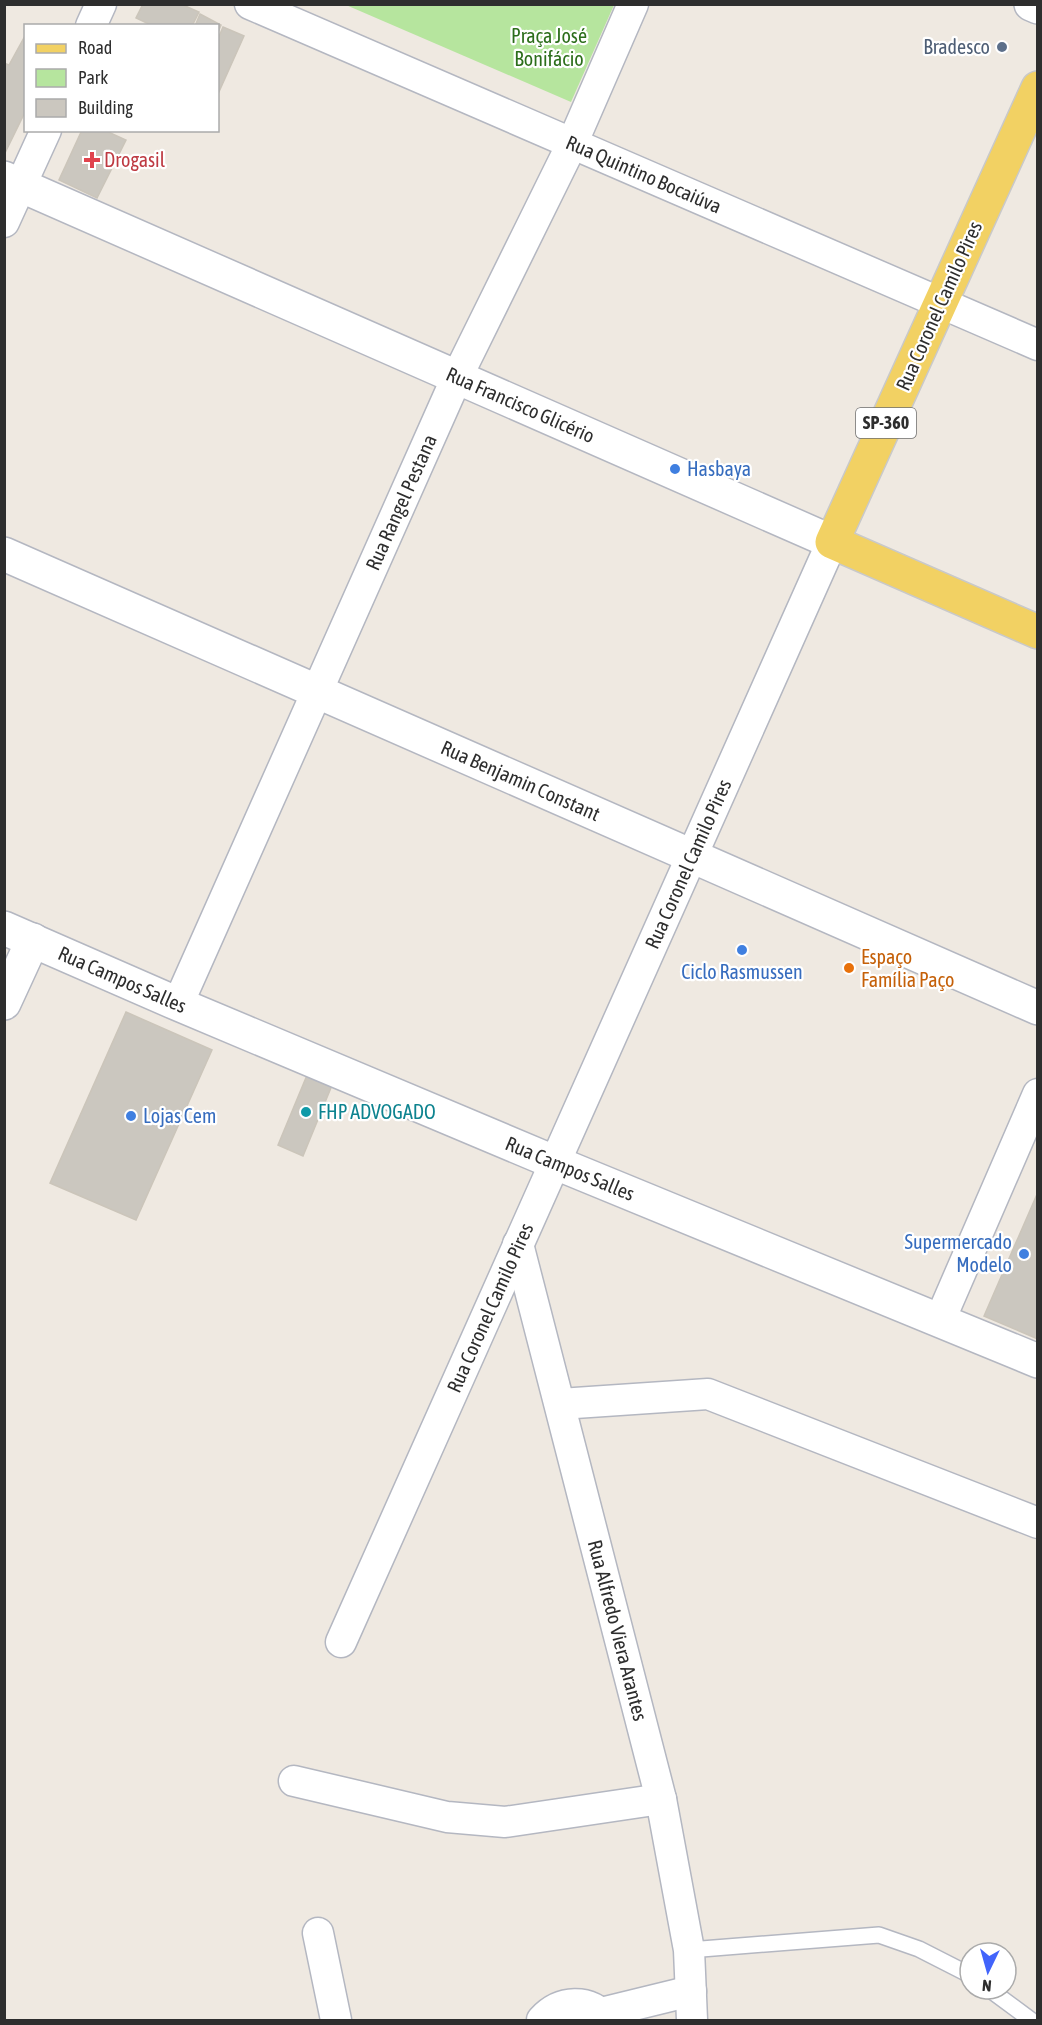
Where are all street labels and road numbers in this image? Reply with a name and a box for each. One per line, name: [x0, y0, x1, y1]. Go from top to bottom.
street label: Rua Quintino Bocaiúva: [563, 130, 725, 218]
street label: Rua Coronel Camilo Pires: [891, 218, 986, 394]
street label: Rua Francisco Glicério: [443, 362, 598, 447]
road number: SP-360: [856, 408, 916, 438]
street label: Rua Rangel Pestana: [361, 431, 441, 574]
street label: Rua Benjamin Constant: [438, 735, 604, 825]
street label: Rua Coronel Camilo Pires: [640, 776, 736, 952]
street label: Rua Campos Salles: [55, 941, 190, 1017]
street label: Rua Campos Salles: [502, 1131, 638, 1205]
street label: Rua Coronel Camilo Pires: [442, 1219, 538, 1396]
street label: Rua Alfredo Viera Arantes: [584, 1537, 652, 1723]

